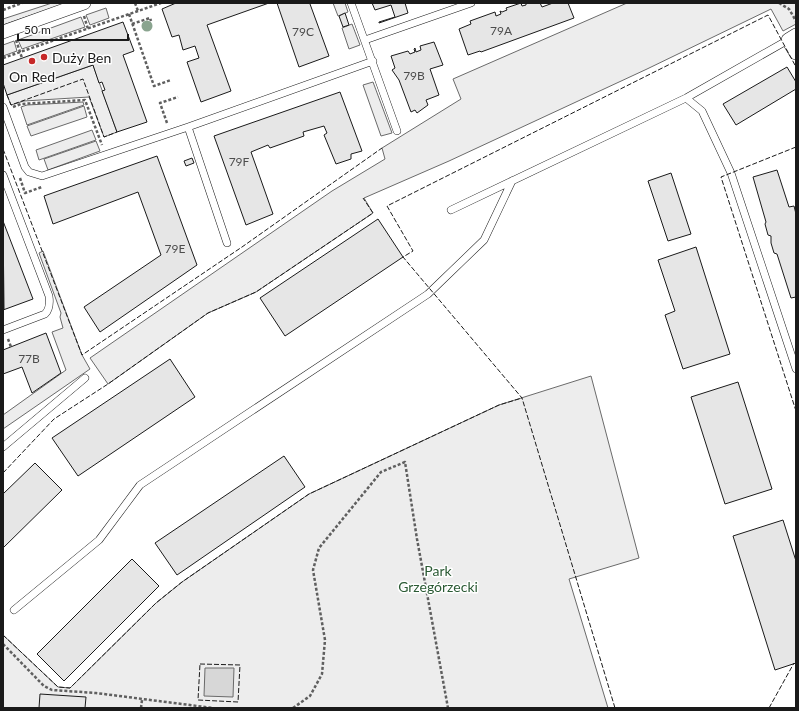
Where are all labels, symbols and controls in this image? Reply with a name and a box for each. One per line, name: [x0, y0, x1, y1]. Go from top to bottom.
scale bar: [18, 16, 128, 42]
text: 50 m: [24, 22, 51, 37]
house number: 79A: [490, 23, 513, 38]
house number: 79C: [292, 24, 314, 39]
place label: Duży Ben: [52, 49, 111, 66]
marker: Duży Ben: [39, 52, 49, 62]
marker: On Red: [27, 56, 37, 66]
place label: On Red: [9, 68, 55, 85]
house number: 79B: [403, 68, 425, 83]
house number: 79F: [229, 154, 250, 169]
house number: 79E: [165, 241, 185, 256]
house number: 77B: [18, 351, 40, 366]
park label: Park Grzegórzecki: [398, 562, 478, 595]

